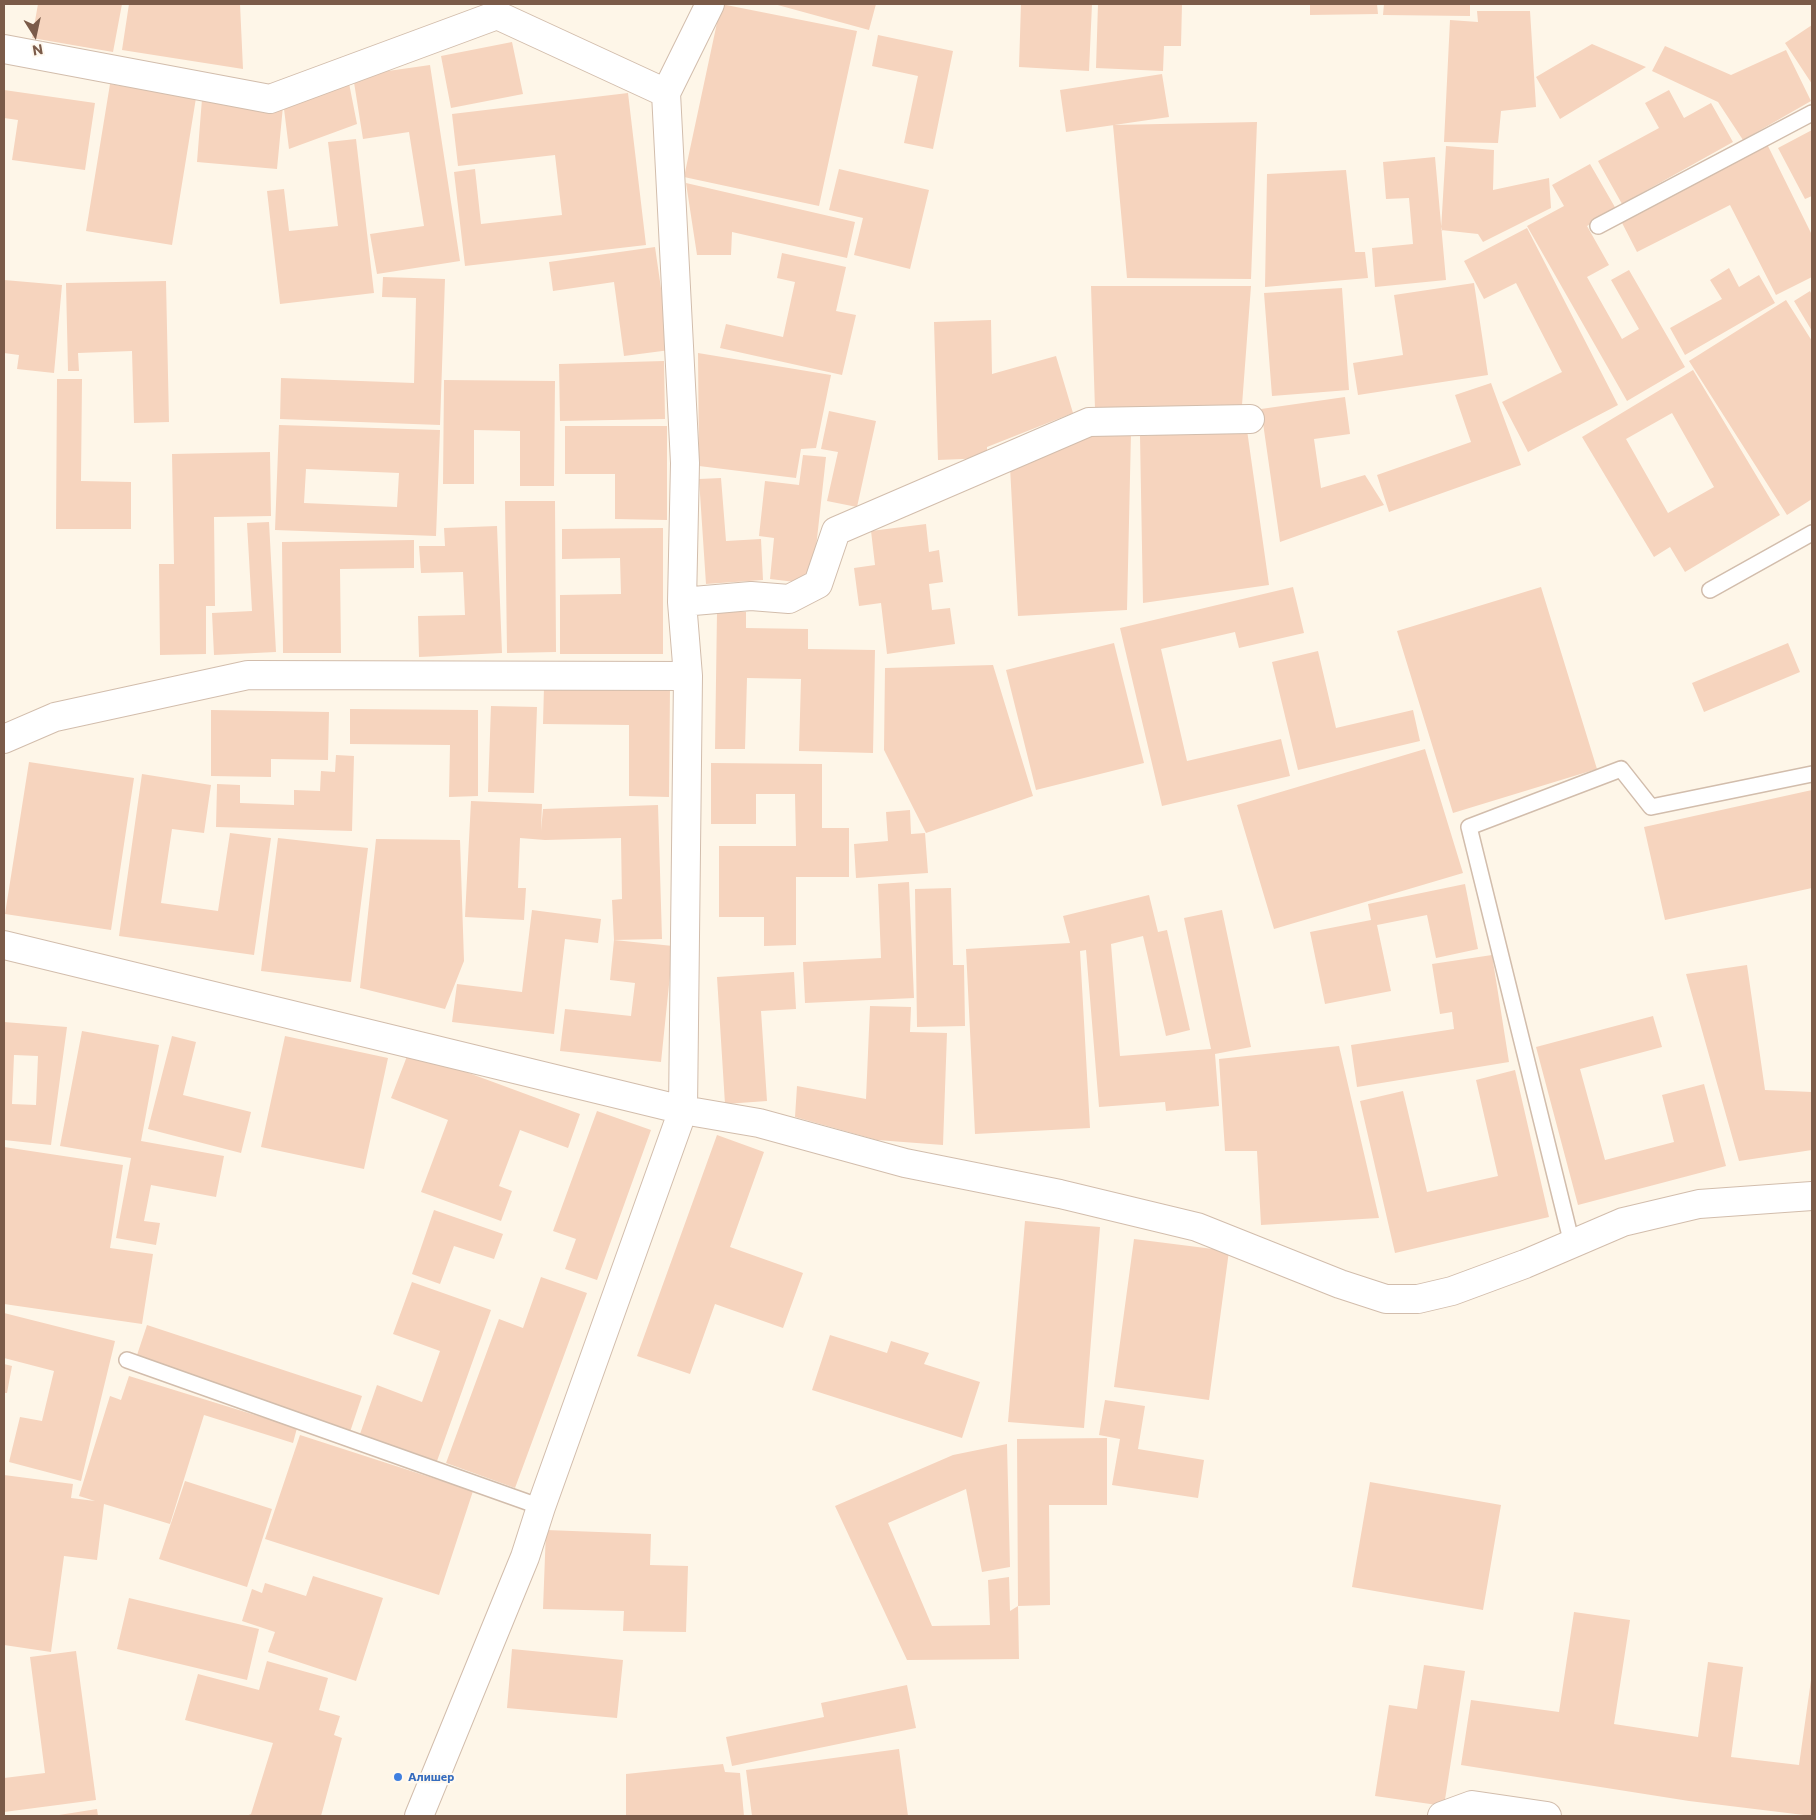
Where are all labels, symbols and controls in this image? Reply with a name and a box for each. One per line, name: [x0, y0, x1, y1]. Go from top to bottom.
north arrow: [10, 10, 60, 60]
text: N: [31, 41, 44, 60]
place label: Алишер: [408, 1770, 454, 1784]
marker: Алишер: [392, 1771, 404, 1783]

